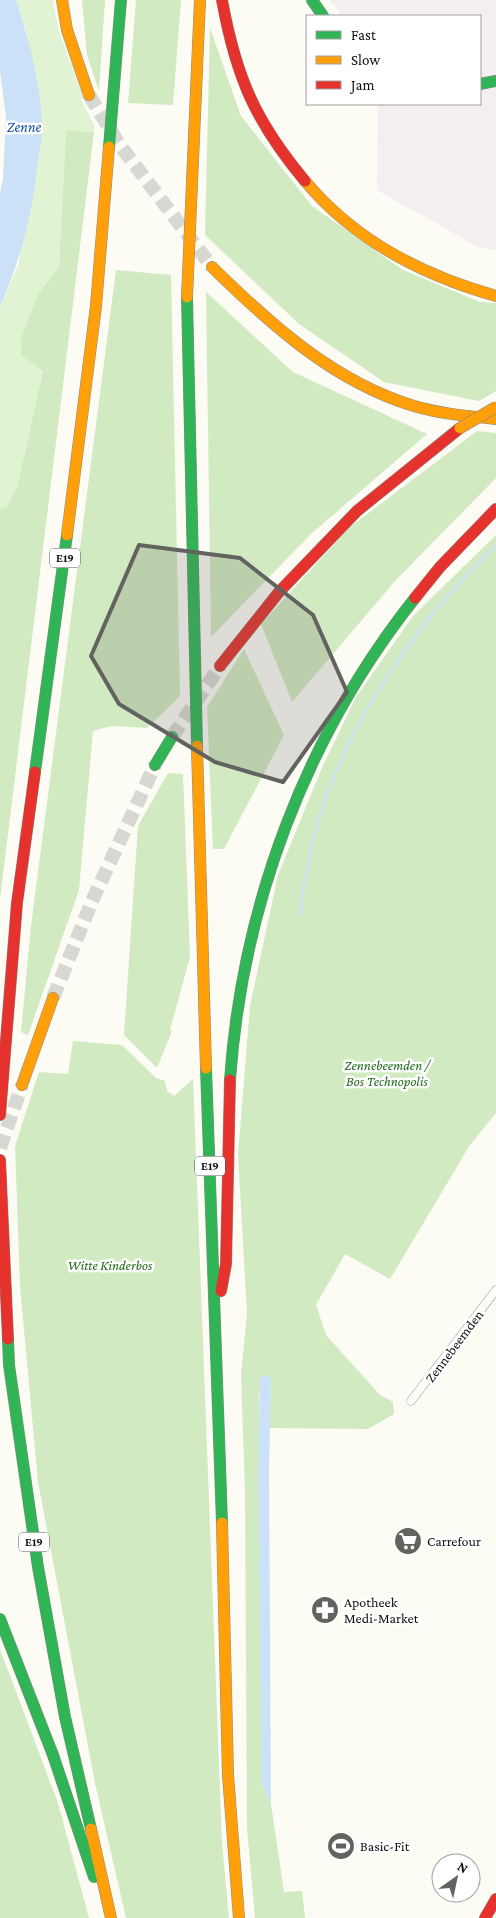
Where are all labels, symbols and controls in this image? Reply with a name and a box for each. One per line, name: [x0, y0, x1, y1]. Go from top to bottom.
legend: [306, 15, 481, 105]
text: Fast: [351, 27, 377, 43]
text: Slow: [351, 52, 381, 68]
text: Jam: [349, 77, 374, 94]
water label: Zenne: [7, 119, 41, 135]
road number: E19: [50, 548, 80, 568]
park label: Zennebeemden / Bos Technopolis: [344, 1057, 432, 1089]
road number: E19: [195, 1156, 225, 1176]
park label: Witte Kinderbos: [68, 1257, 153, 1273]
street label: Zennebeemden: [422, 1306, 487, 1385]
supermarket icon: Carrefour: [393, 1526, 423, 1556]
road number: E19: [19, 1532, 49, 1551]
place label: Carrefour: [427, 1533, 481, 1549]
place label: Apotheek Medi-Market: [344, 1594, 419, 1626]
pharmacy icon: Apotheek Medi-Market: [310, 1595, 340, 1625]
sports icon: Basic-Fit: [326, 1831, 356, 1861]
place label: Basic-Fit: [360, 1838, 410, 1854]
north arrow: [431, 1853, 481, 1903]
text: N: [455, 1858, 472, 1877]

